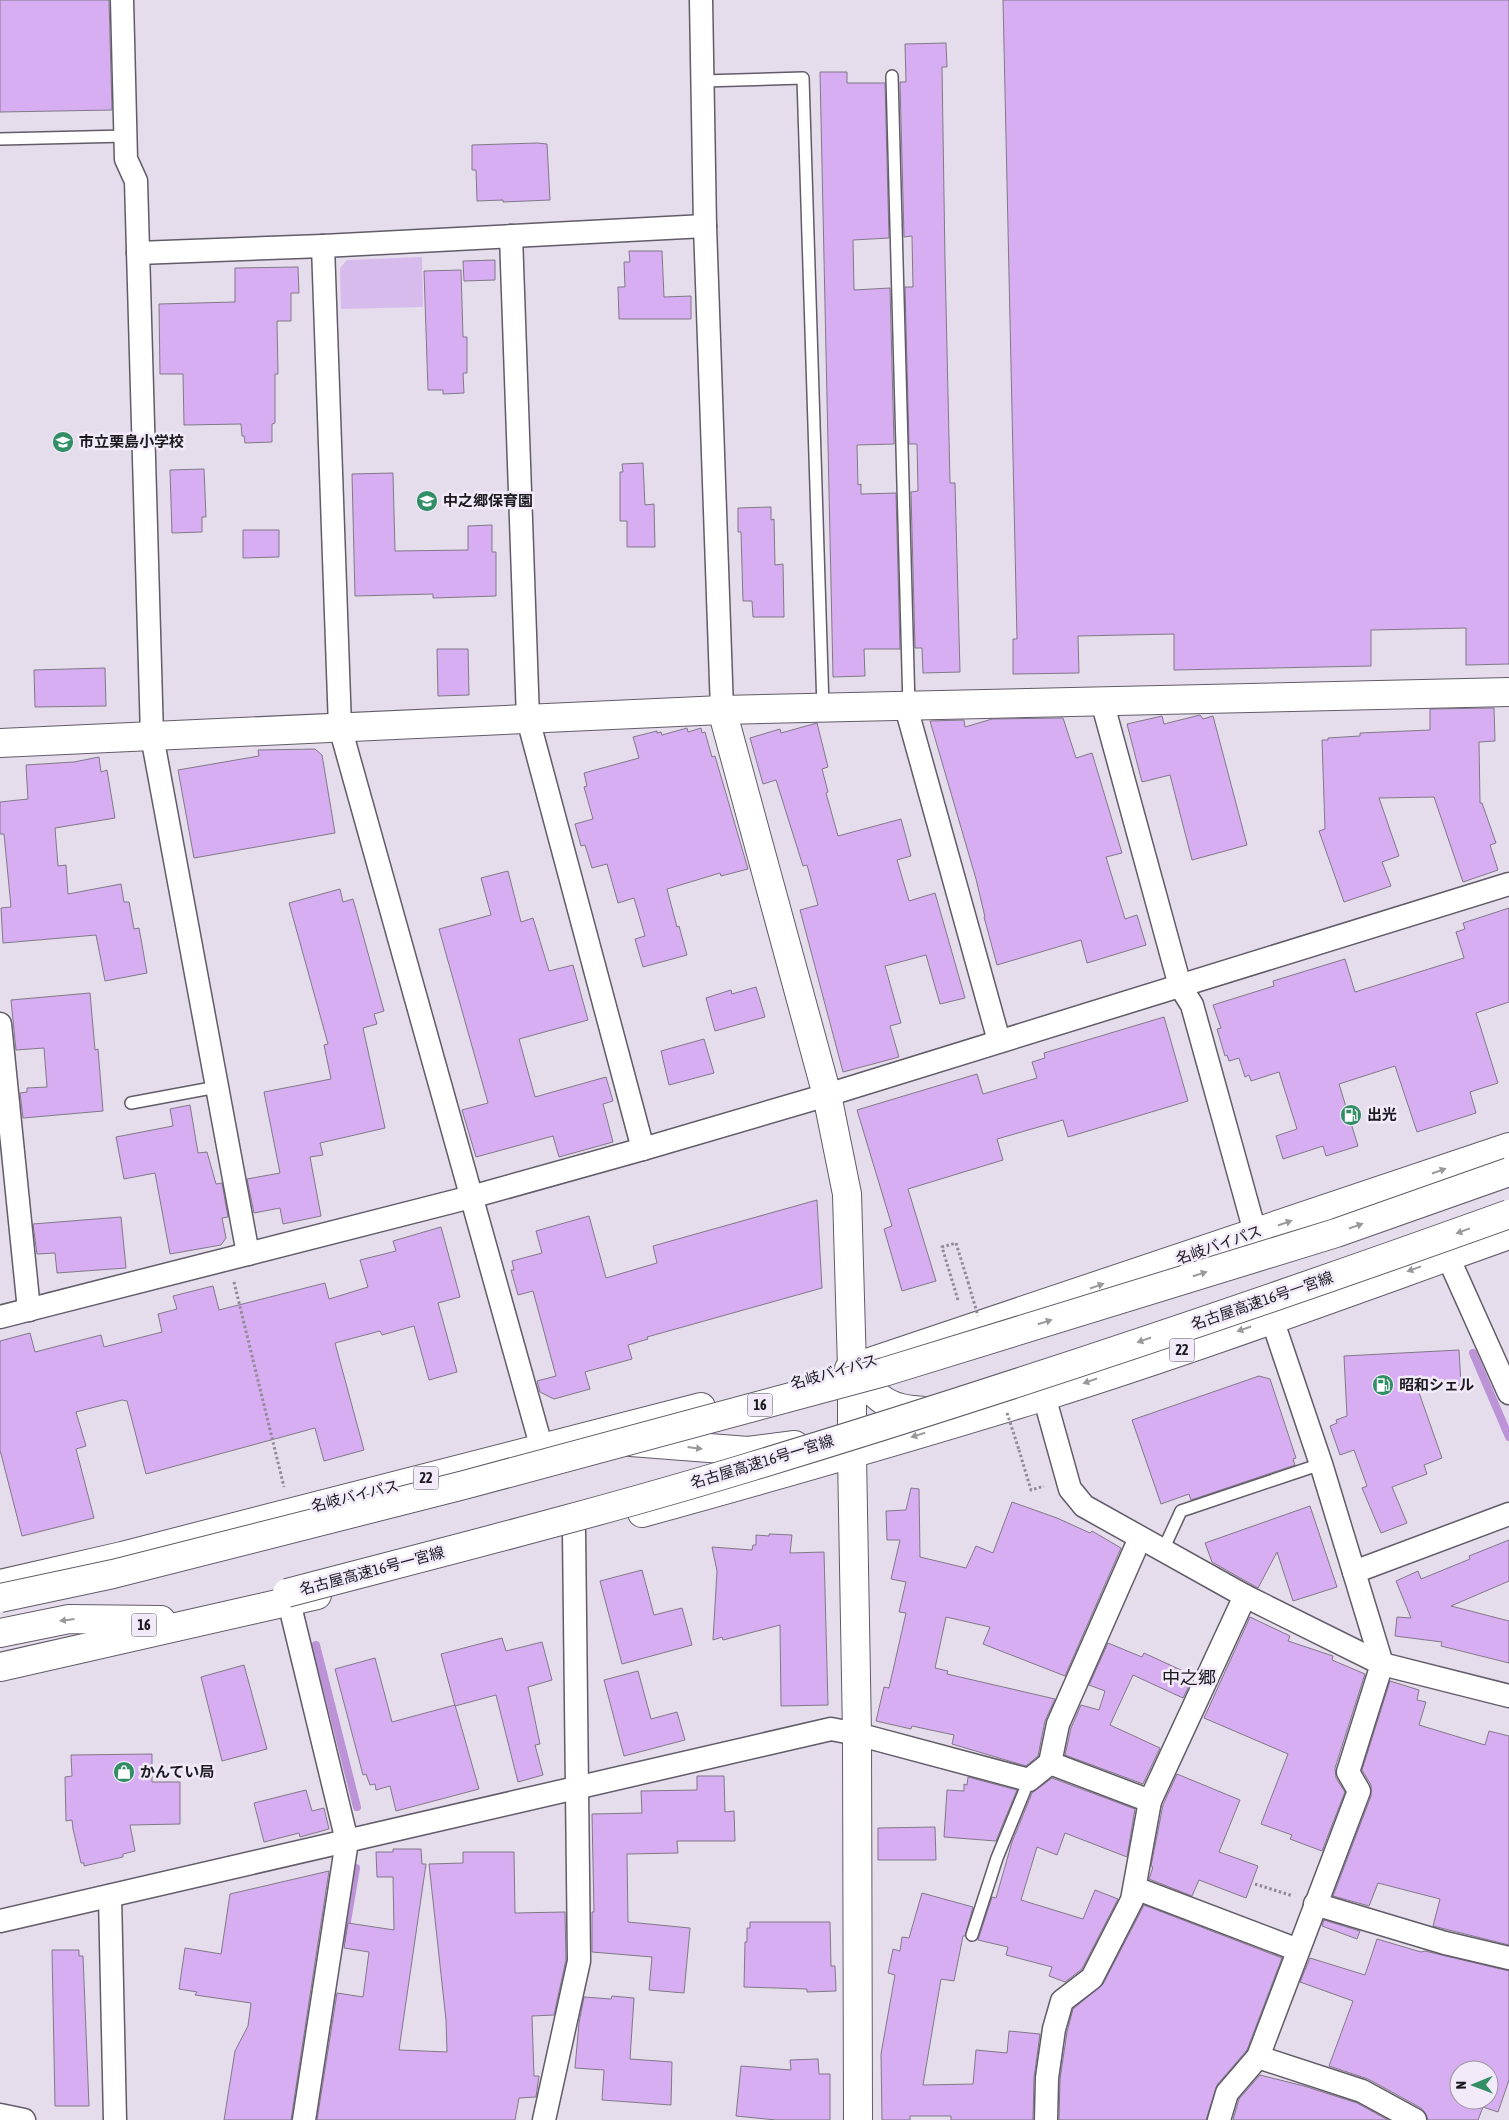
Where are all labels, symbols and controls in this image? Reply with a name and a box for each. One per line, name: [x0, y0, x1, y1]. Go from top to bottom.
school or university icon: 市立栗島小学校: [51, 430, 75, 454]
place label: 市立栗島小学校: [79, 433, 184, 450]
school or university icon: 中之郷保育園: [415, 489, 439, 513]
place label: 中之郷保育園: [443, 492, 533, 509]
fuel station icon: 出光: [1339, 1103, 1363, 1127]
place label: 出光: [1367, 1106, 1397, 1123]
one-way arrow: [1431, 1166, 1446, 1174]
one-way arrow: [1277, 1218, 1292, 1226]
street label: 名岐バイパス: [1174, 1222, 1264, 1267]
one-way arrow: [1348, 1222, 1363, 1229]
one-way arrow: [1455, 1227, 1470, 1235]
one-way arrow: [1406, 1266, 1421, 1273]
street label: 名古屋高速16号一宮線: [1189, 1268, 1335, 1333]
one-way arrow: [1193, 1270, 1208, 1278]
one-way arrow: [1090, 1281, 1105, 1289]
one-way arrow: [1038, 1318, 1053, 1325]
one-way arrow: [1236, 1325, 1251, 1333]
one-way arrow: [1136, 1337, 1151, 1345]
road number: 22: [1170, 1338, 1194, 1362]
street label: 名岐バイパス: [788, 1351, 879, 1392]
fuel station icon: 昭和シェル: [1371, 1373, 1395, 1397]
place label: 昭和シェル: [1399, 1376, 1474, 1393]
one-way arrow: [1082, 1377, 1097, 1385]
road number: 16: [748, 1394, 772, 1416]
one-way arrow: [910, 1431, 925, 1439]
street label: 名古屋高速16号一宮線: [688, 1432, 836, 1491]
one-way arrow: [687, 1444, 703, 1452]
road number: 22: [414, 1466, 438, 1490]
street label: 名岐バイパス: [309, 1476, 400, 1515]
street label: 名古屋高速16号一宮線: [298, 1543, 446, 1598]
road number: 16: [132, 1614, 156, 1636]
one-way arrow: [58, 1616, 74, 1624]
district label: 中之郷: [1162, 1667, 1216, 1688]
shop icon: かんてい局: [112, 1760, 136, 1784]
place label: かんてい局: [140, 1763, 214, 1780]
north arrow: [1449, 2060, 1499, 2110]
text: N: [1453, 2081, 1469, 2089]

